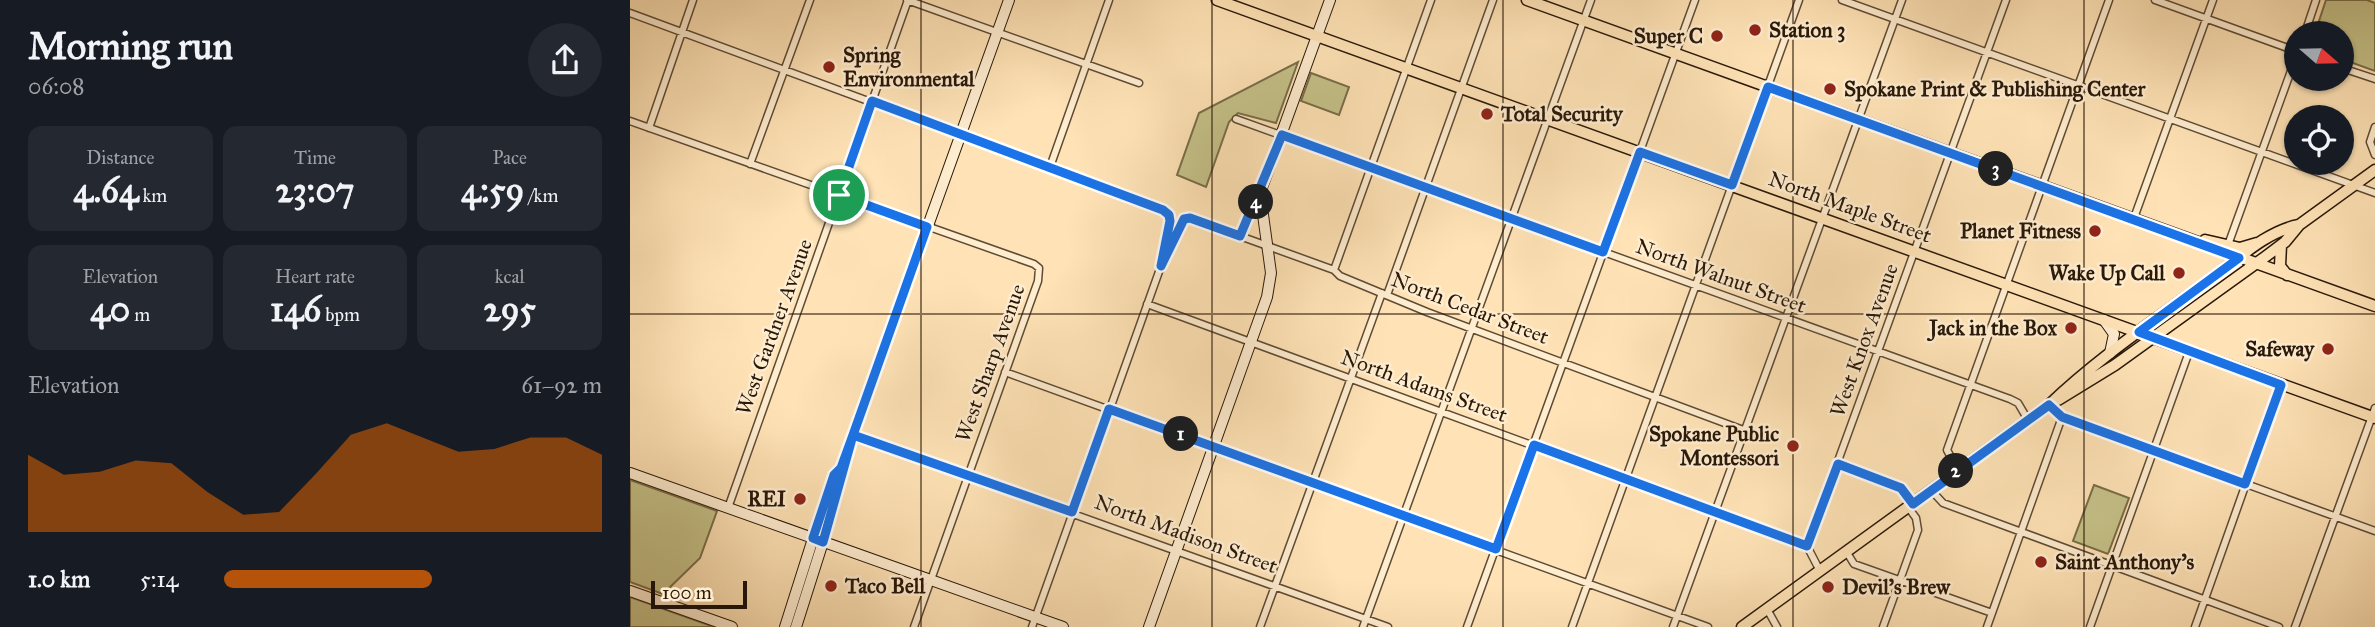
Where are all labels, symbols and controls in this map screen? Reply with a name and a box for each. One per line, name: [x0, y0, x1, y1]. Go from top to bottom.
place label: Station 3: [1769, 17, 1846, 43]
north arrow: [2284, 21, 2354, 91]
map controls: [2284, 21, 2354, 175]
marker: Station 3: [1747, 22, 1763, 38]
text: Morning run: [28, 23, 233, 69]
button: share: [528, 23, 602, 97]
place label: Super C: [1634, 23, 1703, 49]
marker: Super C: [1709, 28, 1725, 44]
place label: Spring Environmental: [843, 42, 976, 92]
marker: Spring Environmental: [821, 59, 837, 75]
text: 06:08: [28, 72, 85, 100]
place label: Spokane Print & Publishing Center: [1844, 76, 2147, 102]
marker: Spokane Print & Publishing Center: [1822, 81, 1838, 97]
place label: Total Security: [1500, 101, 1624, 127]
button: locate: [2284, 105, 2354, 175]
marker: Total Security: [1479, 106, 1495, 122]
text: Distance: [86, 146, 154, 169]
text: Time: [294, 146, 336, 169]
text: Pace: [492, 146, 527, 169]
pin: 3: [1978, 152, 2014, 186]
text: 3: [1992, 157, 1999, 180]
pin: [809, 165, 869, 225]
street label: North Maple Street: [1765, 165, 1936, 249]
text: 4.64: [73, 169, 138, 212]
text: 23:07: [275, 169, 355, 212]
text: 4:59: [461, 169, 524, 212]
icon: arrive: [820, 176, 858, 214]
text: km: [138, 184, 167, 207]
text: /km: [524, 184, 558, 207]
pin: 4: [1238, 184, 1274, 220]
text: 4: [1250, 190, 1261, 213]
place label: Planet Fitness: [1960, 218, 2081, 244]
marker: Planet Fitness: [2087, 223, 2103, 239]
street label: North Walnut Street: [1632, 233, 1810, 319]
street label: West Gardner Avenue: [730, 235, 818, 419]
street label: West Knox Avenue: [1824, 260, 1904, 420]
place label: Wake Up Call: [2049, 260, 2166, 286]
text: Elevation: [83, 265, 158, 288]
text: Heart rate: [275, 265, 355, 288]
text: kcal: [495, 265, 525, 288]
marker: Wake Up Call: [2171, 265, 2187, 281]
street label: North Cedar Street: [1388, 266, 1553, 350]
street label: West Sharp Avenue: [949, 280, 1031, 445]
text: 40: [90, 288, 130, 331]
text: 146: [270, 288, 321, 331]
text: 295: [483, 288, 536, 331]
text: m: [130, 303, 150, 326]
text: bpm: [321, 303, 360, 326]
place label: Jack in the Box: [1926, 315, 2058, 342]
marker: Jack in the Box: [2063, 320, 2079, 336]
place label: Safeway: [2245, 336, 2315, 362]
marker: Safeway: [2320, 341, 2336, 357]
street label: North Adams Street: [1337, 344, 1511, 428]
text: Elevation: [28, 371, 119, 399]
text: 61–92 m: [521, 371, 602, 399]
pin: 1: [1164, 416, 1198, 452]
place label: Spokane Public Montessori: [1649, 421, 1779, 471]
text: 1: [1177, 422, 1184, 445]
marker: Spokane Public Montessori: [1785, 438, 1801, 454]
pin: 2: [1938, 454, 1974, 489]
text: 2: [1951, 459, 1960, 482]
place label: REI: [747, 486, 786, 512]
street label: North Madison Street: [1091, 489, 1282, 579]
marker: REI: [792, 491, 808, 507]
place label: Saint Anthony's: [2055, 549, 2194, 575]
marker: Saint Anthony's: [2033, 554, 2049, 570]
text: 1.0 km: [28, 565, 90, 593]
text: 5:14: [140, 565, 178, 593]
place label: Taco Bell: [844, 573, 926, 599]
place label: Devil's Brew: [1842, 574, 1951, 600]
scale bar: [651, 578, 747, 610]
marker: Taco Bell: [823, 578, 839, 594]
marker: Devil's Brew: [1820, 579, 1836, 595]
text: 100 m: [662, 581, 712, 604]

